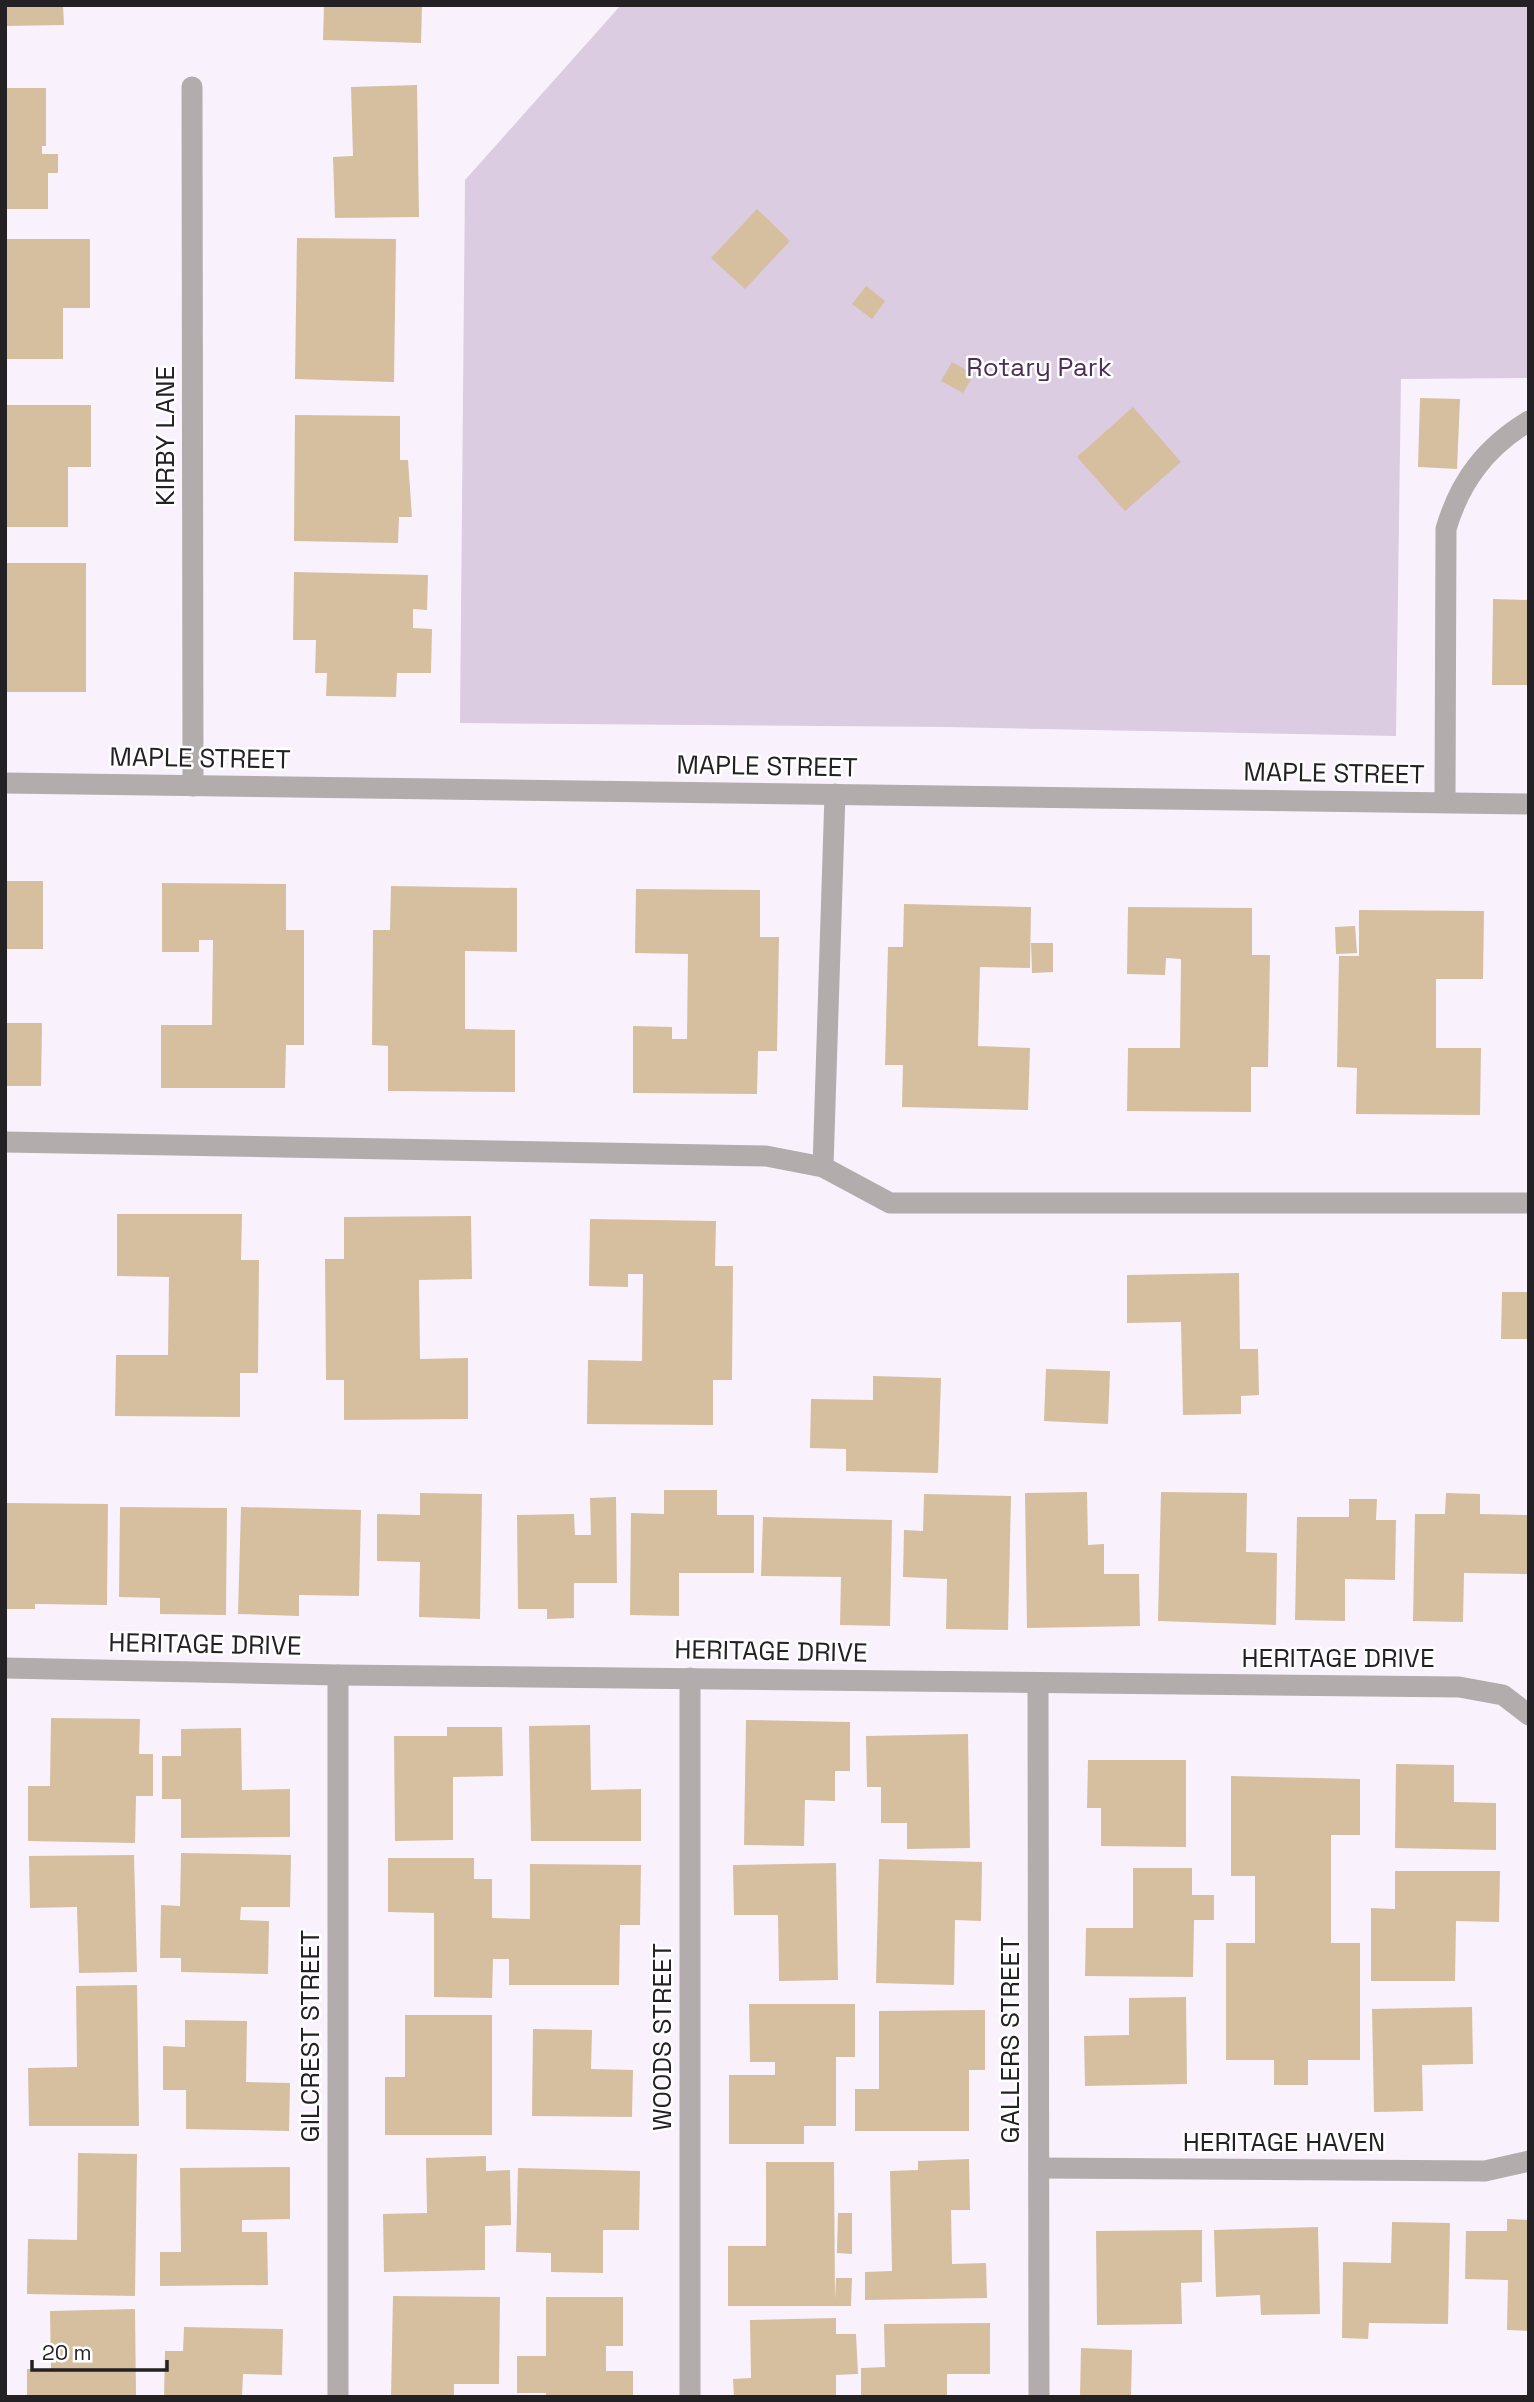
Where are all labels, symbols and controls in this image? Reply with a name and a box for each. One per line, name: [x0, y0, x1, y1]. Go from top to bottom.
park label: Rotary Park: [966, 350, 1112, 384]
street label: KIRBY LANE: [148, 366, 182, 506]
street label: MAPLE STREET: [109, 739, 291, 777]
street label: MAPLE STREET: [676, 747, 858, 785]
street label: MAPLE STREET: [1243, 754, 1425, 792]
street label: HERITAGE DRIVE: [108, 1625, 302, 1663]
street label: HERITAGE DRIVE: [674, 1632, 868, 1670]
street label: HERITAGE DRIVE: [1241, 1641, 1435, 1675]
street label: GILCREST STREET: [293, 1930, 327, 2142]
street label: GALLERS STREET: [993, 1937, 1027, 2144]
street label: WOODS STREET: [645, 1943, 679, 2131]
street label: HERITAGE HAVEN: [1183, 2125, 1385, 2159]
scale bar: [32, 2328, 166, 2372]
text: 20 m: [42, 2339, 92, 2366]

